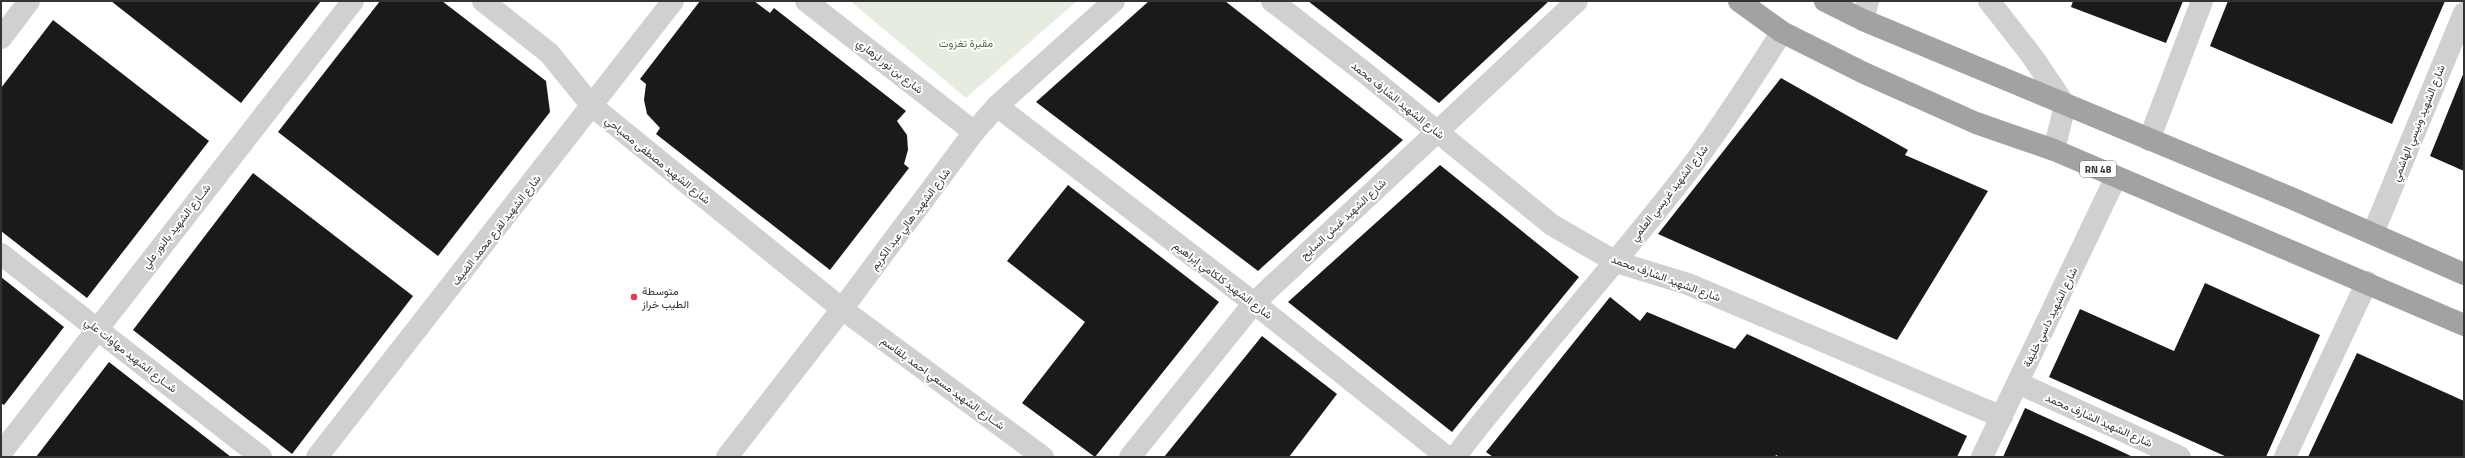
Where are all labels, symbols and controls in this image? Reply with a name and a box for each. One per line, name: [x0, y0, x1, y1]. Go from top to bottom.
street label: شارع بن نور لزهاري: [852, 35, 927, 99]
park label: مقبرة تغزوت: [939, 35, 993, 51]
street label: شارع الشهيد الشارف محمد: [1348, 57, 1448, 143]
street label: شارع الشهيد ونيسي الهاشمي: [2387, 62, 2451, 184]
street label: شارع الشهيد مصطفى مصباحي: [601, 112, 714, 209]
street label: شارع الشهيد غريسي العلمي: [1626, 141, 1714, 246]
road number: RN 48: [2080, 161, 2116, 177]
street label: شارع الشهيد هالي عبد الكريم: [866, 164, 956, 275]
street label: شارع الشهيد لقرع محمد الضيف: [448, 171, 545, 289]
street label: شارع الشهيد غبش السايح: [1296, 175, 1390, 263]
street label: شــارع الشهيد بالنور علي: [138, 180, 216, 273]
street label: شارع الشهيد كلكامي إبراهيم: [1169, 237, 1276, 324]
street label: شارع الشهيد الشارف محمد: [1609, 251, 1723, 305]
street label: شارع الشهيد داسي خليفة: [2019, 264, 2083, 371]
place label: متوسطة الطيب خراز: [641, 283, 689, 312]
marker: متوسطة الطيب خراز: [629, 292, 639, 302]
street label: شــارع الشهيد مهاوات علي: [80, 314, 181, 398]
street label: شــارع الشهيد مسعي احمد بلقاسم: [877, 333, 1008, 435]
street label: شارع الشهيد الشارف محمد: [2043, 389, 2155, 451]

